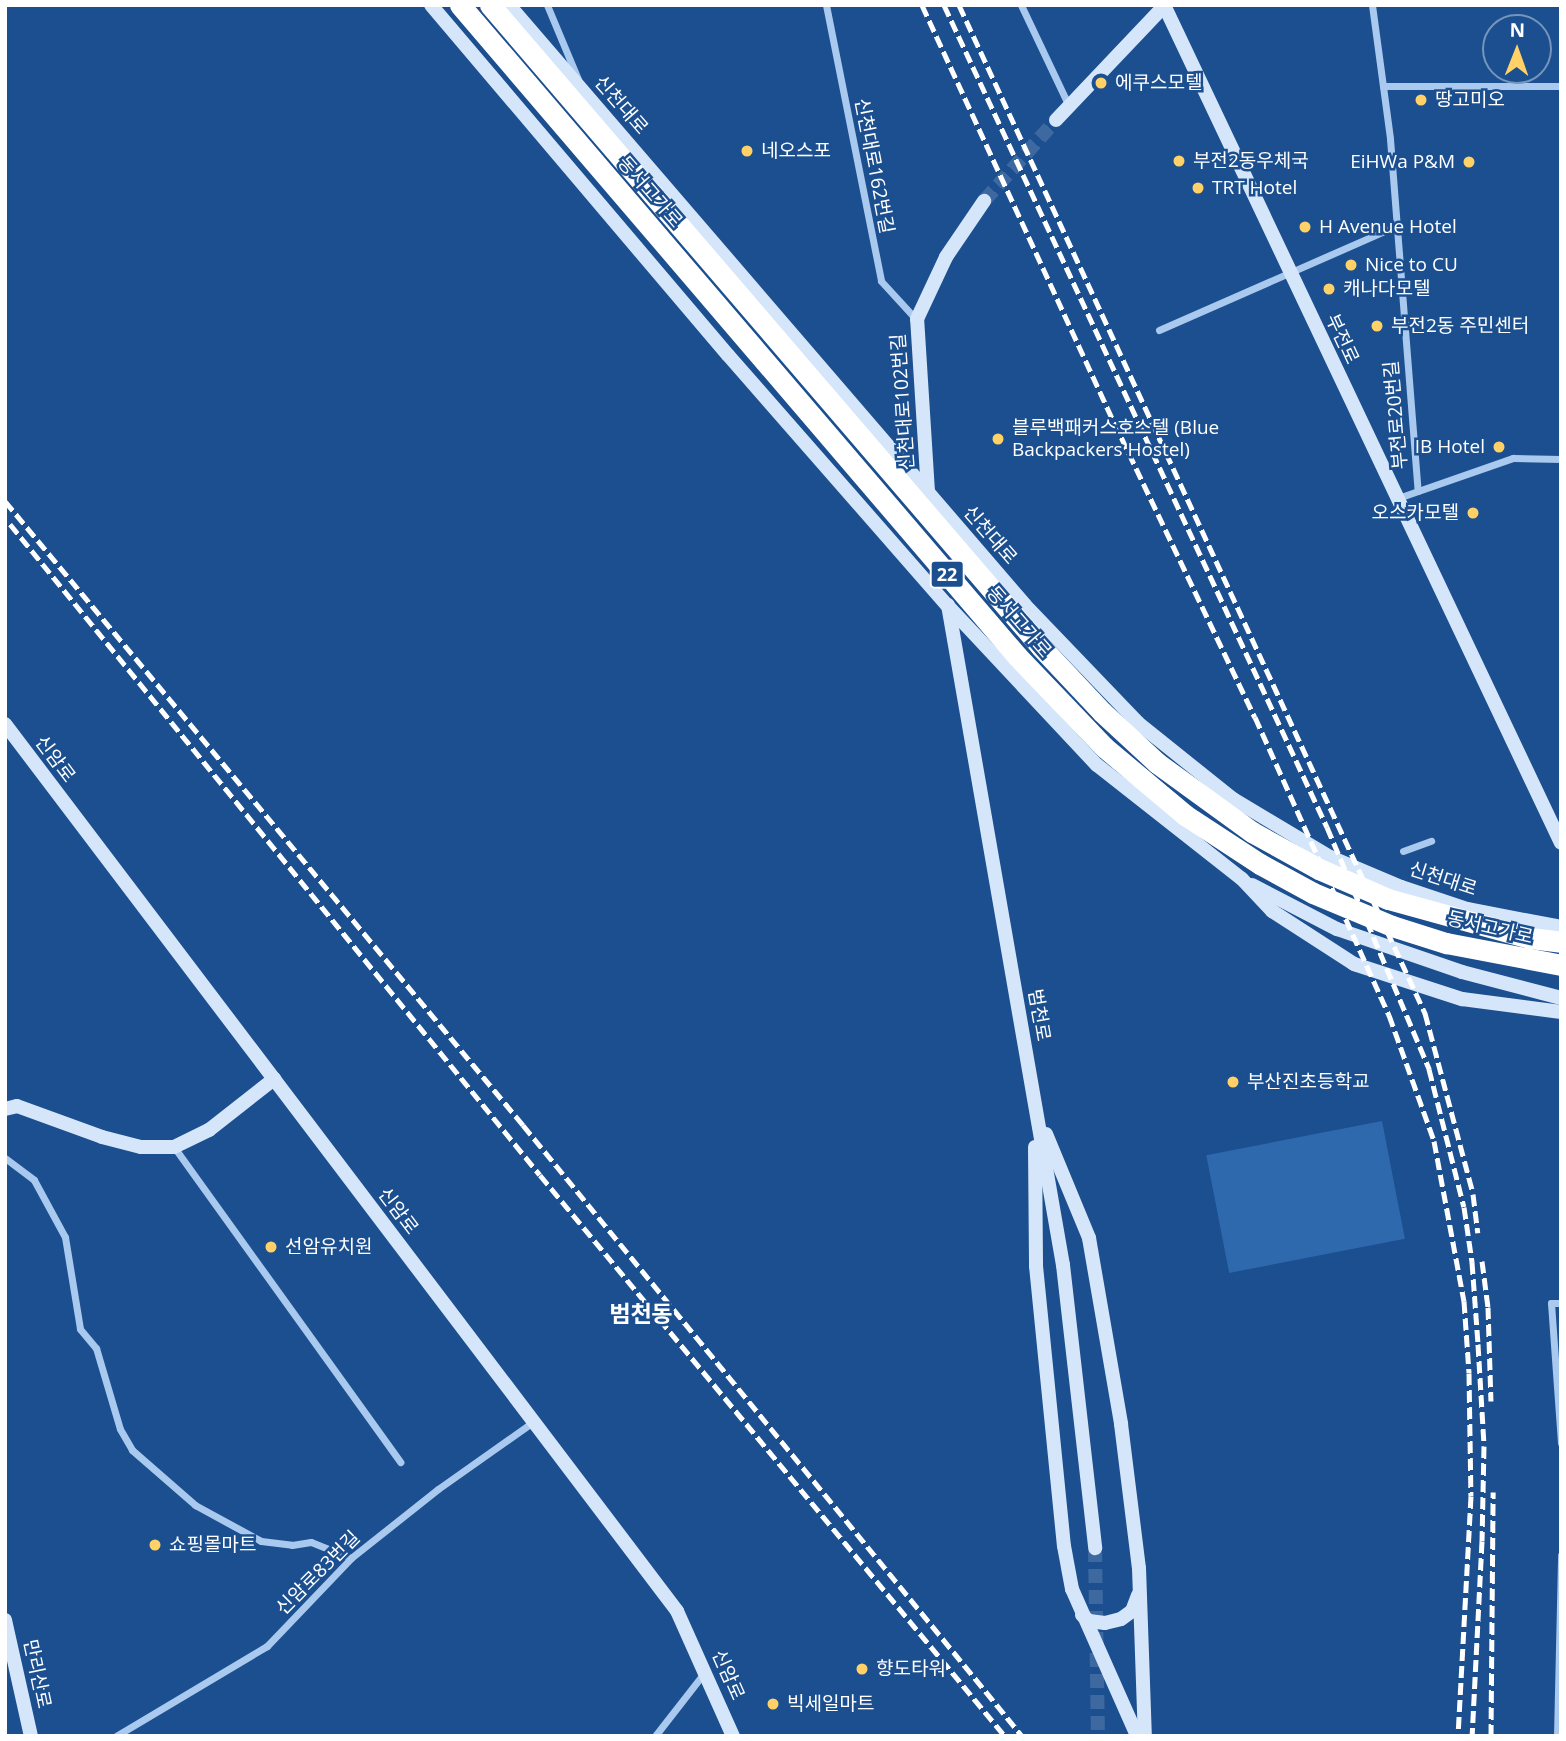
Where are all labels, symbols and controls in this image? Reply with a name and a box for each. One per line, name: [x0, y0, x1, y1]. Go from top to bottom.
north arrow: [1482, 14, 1552, 84]
text: N: [1509, 17, 1525, 43]
street label: 신천대로: [589, 71, 653, 139]
place label: 에쿠스모텔: [1115, 72, 1202, 94]
marker: 에쿠스모텔: [1093, 75, 1109, 91]
place label: 땅고미오: [1435, 89, 1505, 111]
marker: 땅고미오: [1413, 92, 1429, 108]
street label: 신천대로162번길: [850, 96, 898, 236]
place label: 네오스포: [761, 140, 831, 162]
marker: 네오스포: [739, 143, 755, 159]
place label: 부전2동우체국: [1193, 150, 1309, 172]
place label: EiHWa P&M: [1350, 151, 1455, 173]
street label: 동서고가로: [613, 152, 687, 232]
marker: 부전2동우체국: [1171, 153, 1187, 169]
marker: EiHWa P&M: [1461, 154, 1477, 170]
place label: TRT Hotel: [1212, 177, 1297, 199]
marker: TRT Hotel: [1190, 180, 1206, 196]
place label: H Avenue Hotel: [1319, 216, 1457, 238]
marker: H Avenue Hotel: [1297, 219, 1313, 235]
place label: Nice to CU: [1365, 254, 1458, 276]
marker: Nice to CU: [1343, 257, 1359, 273]
place label: 캐나다모텔: [1343, 278, 1430, 300]
marker: 캐나다모텔: [1321, 281, 1337, 297]
street label: 부전로: [1321, 310, 1363, 368]
place label: 부전2동 주민센터: [1391, 315, 1529, 337]
marker: 부전2동 주민센터: [1369, 318, 1385, 334]
street label: 신천대로102번길: [887, 333, 919, 471]
street label: 부전로20번길: [1380, 360, 1412, 470]
place label: 블루백패커스호스텔 (Blue Backpackers Hostel): [1012, 417, 1219, 461]
marker: 블루백패커스호스텔 (Blue Backpackers Hostel): [990, 431, 1006, 447]
place label: IB Hotel: [1415, 436, 1485, 458]
marker: IB Hotel: [1491, 439, 1507, 455]
street label: 신천대로: [958, 501, 1022, 569]
place label: 오스카모텔: [1372, 502, 1459, 524]
marker: 오스카모텔: [1465, 505, 1481, 521]
road number: 22: [930, 560, 964, 588]
street label: 동서고가로: [982, 582, 1056, 662]
street label: 신암로: [30, 731, 80, 787]
street label: 신천대로: [1406, 857, 1480, 901]
street label: 동서고가로: [1445, 907, 1535, 949]
street label: 범천로: [1023, 987, 1055, 1043]
place label: 부산진초등학교: [1247, 1071, 1369, 1093]
marker: 부산진초등학교: [1225, 1074, 1241, 1090]
street label: 신암로: [373, 1183, 423, 1239]
place label: 선암유치원: [285, 1236, 372, 1258]
marker: 선암유치원: [263, 1239, 279, 1255]
district label: 범천동: [609, 1299, 673, 1327]
street label: 신암로83번길: [271, 1526, 365, 1620]
place label: 쇼핑몰마트: [169, 1534, 256, 1556]
marker: 쇼핑몰마트: [147, 1537, 163, 1553]
street label: 만리산로: [19, 1637, 55, 1711]
street label: 신암로: [707, 1646, 749, 1704]
place label: 향도타워: [876, 1658, 946, 1680]
marker: 향도타워: [854, 1661, 870, 1677]
place label: 빅세일마트: [787, 1693, 874, 1715]
marker: 빅세일마트: [765, 1696, 781, 1712]

